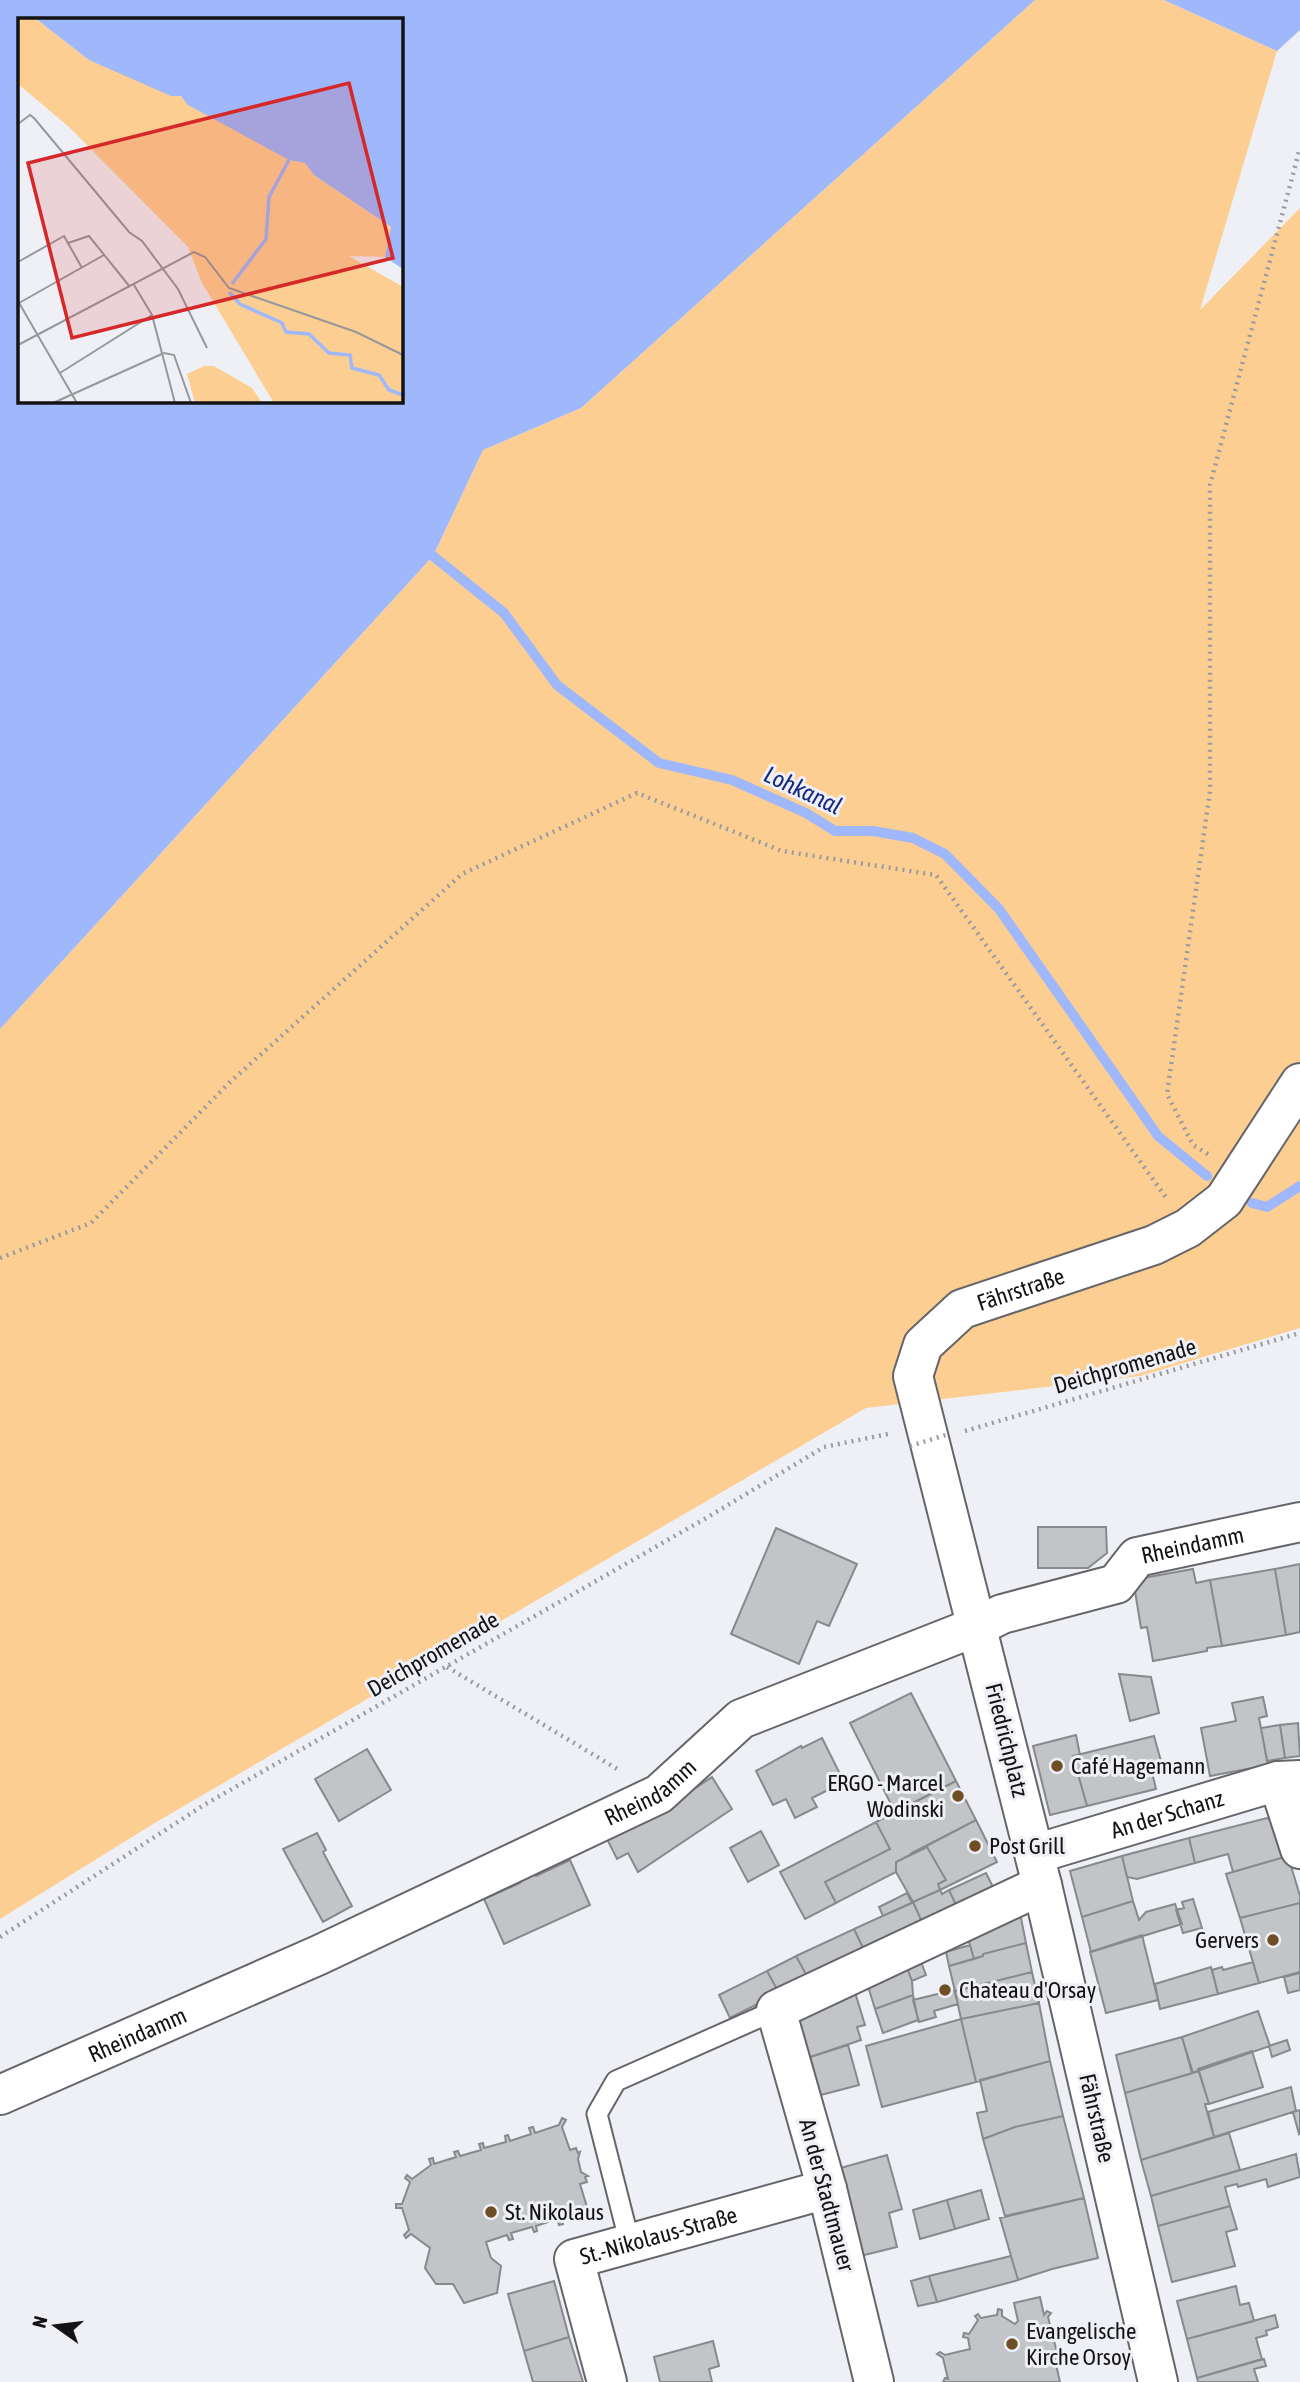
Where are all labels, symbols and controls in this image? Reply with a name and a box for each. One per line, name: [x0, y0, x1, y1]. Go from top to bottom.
inset map: [18, 18, 402, 402]
water label: Lohkanal: [760, 760, 846, 820]
street label: Fährstraße: [974, 1263, 1068, 1316]
street label: Deichpromenade: [1051, 1333, 1199, 1399]
street label: Rheindamm: [1139, 1521, 1246, 1569]
street label: Deichpromenade: [363, 1606, 503, 1702]
street label: Friedrichplatz: [980, 1680, 1034, 1800]
place label: Café Hagemann: [1071, 1753, 1205, 1779]
street label: Rheindamm: [600, 1754, 701, 1831]
marker: Café Hagemann: [1049, 1758, 1065, 1774]
place label: ERGO - Marcel Wodinski: [827, 1770, 944, 1822]
street label: An der Schanz: [1108, 1785, 1227, 1843]
marker: ERGO - Marcel Wodinski: [950, 1788, 966, 1804]
place label: Post Grill: [989, 1833, 1065, 1859]
marker: Post Grill: [967, 1838, 983, 1854]
place label: Gervers: [1195, 1927, 1259, 1953]
marker: Gervers: [1265, 1932, 1281, 1948]
place label: Chateau d'Orsay: [959, 1977, 1096, 2003]
marker: Chateau d'Orsay: [937, 1982, 953, 1998]
street label: Rheindamm: [84, 2002, 190, 2068]
street label: Fährstraße: [1074, 2071, 1120, 2165]
street label: An der Stadtmauer: [794, 2116, 860, 2275]
place label: St. Nikolaus: [505, 2199, 604, 2225]
street label: St.-Nikolaus-Straße: [577, 2202, 740, 2270]
marker: St. Nikolaus: [483, 2204, 499, 2220]
north arrow: [21, 2291, 91, 2361]
text: N: [27, 2314, 52, 2330]
place label: Evangelische Kirche Orsoy: [1026, 2318, 1136, 2370]
marker: Evangelische Kirche Orsoy: [1004, 2336, 1020, 2352]

